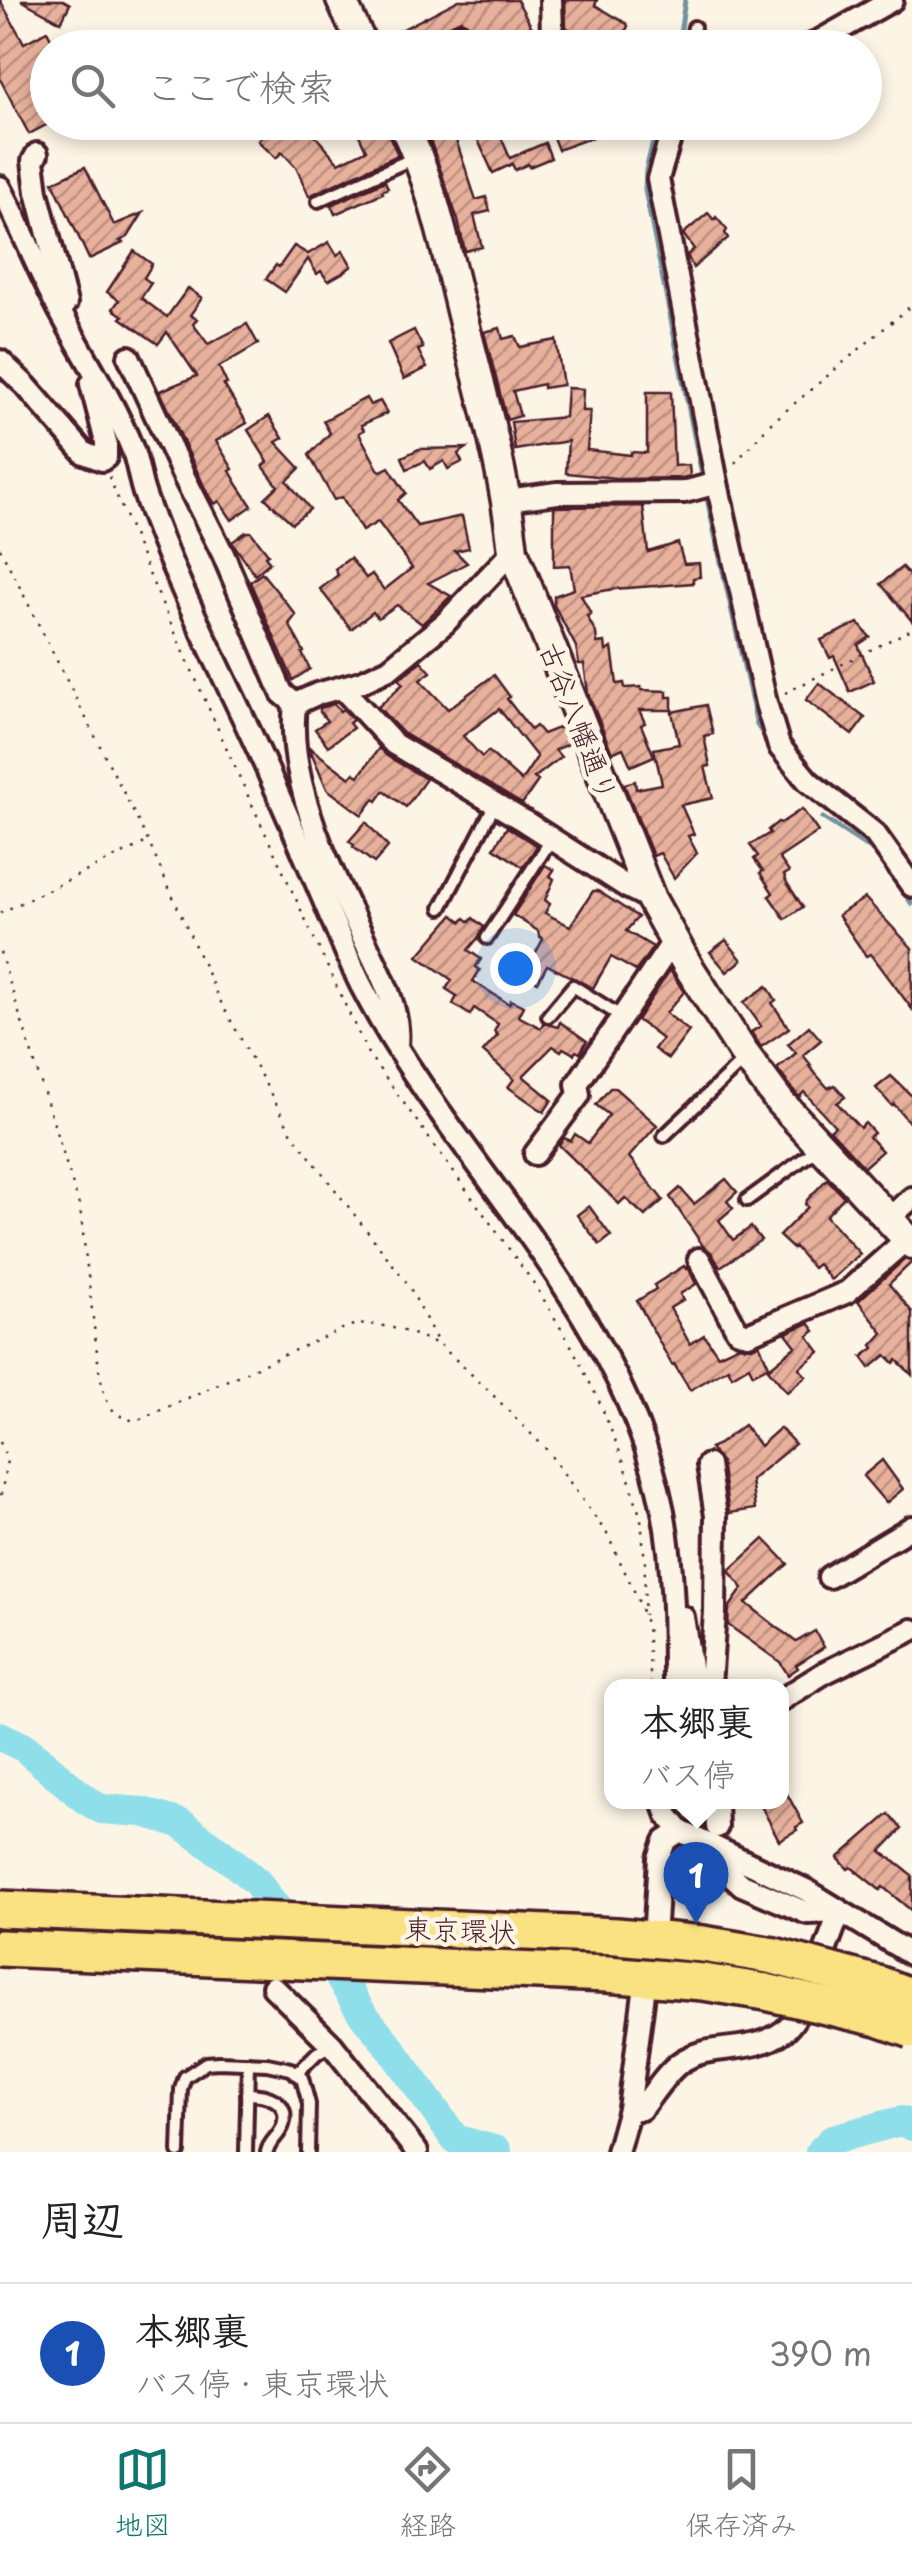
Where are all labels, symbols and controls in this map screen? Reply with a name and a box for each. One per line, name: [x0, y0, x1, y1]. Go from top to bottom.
search box: [30, 30, 882, 140]
text: ここで検索: [145, 57, 335, 114]
icon: search: [65, 58, 120, 113]
street label: 古谷八幡通り: [530, 635, 630, 807]
your location: [490, 943, 541, 994]
popup: [604, 1679, 789, 1809]
text: 本郷裏: [639, 1692, 754, 1749]
text: バス停: [639, 1749, 736, 1797]
pin: 1: [664, 1842, 728, 1924]
street label: 東京環状: [403, 1906, 517, 1952]
text: 周辺: [40, 2186, 124, 2249]
text: 本郷裏: [135, 2301, 249, 2358]
text: 1: [65, 2329, 80, 2377]
text: 390 m: [769, 2329, 872, 2377]
text: バス停 · 東京環状: [135, 2358, 389, 2406]
tab: 地図: [115, 2442, 171, 2545]
tab: 経路: [400, 2442, 456, 2545]
tab: 保存済み: [685, 2442, 797, 2545]

